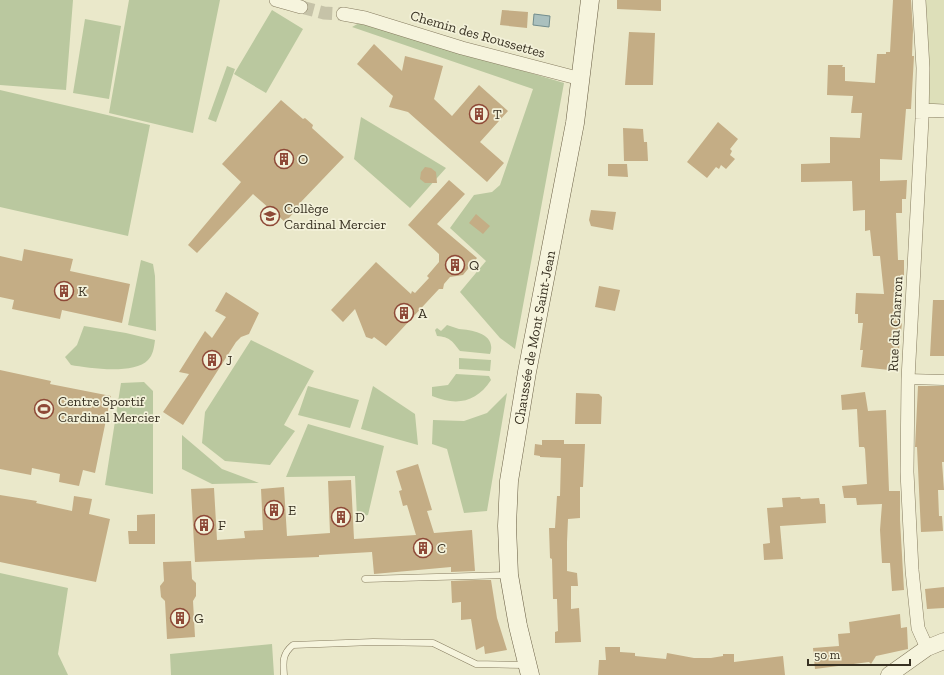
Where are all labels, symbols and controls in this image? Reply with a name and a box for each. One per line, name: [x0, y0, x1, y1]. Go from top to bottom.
street label: Chemin des Roussettes: [408, 7, 547, 62]
building icon: T: [468, 103, 490, 125]
place label: T: [493, 106, 502, 123]
building icon: O: [273, 148, 295, 170]
place label: O: [298, 151, 308, 168]
place label: Collège Cardinal Mercier: [284, 200, 386, 233]
school or university icon: Collège Cardinal Mercier: [259, 205, 281, 227]
street label: Chaussée de Mont Saint-Jean: [510, 249, 559, 426]
building icon: Q: [444, 254, 466, 276]
place label: Q: [469, 257, 479, 274]
street label: Rue du Charron: [885, 276, 906, 372]
building icon: K: [53, 280, 75, 302]
place label: K: [78, 283, 87, 300]
building icon: A: [393, 302, 415, 324]
place label: A: [418, 305, 428, 322]
building icon: J: [201, 349, 223, 371]
place label: J: [226, 352, 232, 369]
place label: Centre Sportif Cardinal Mercier: [58, 393, 160, 426]
sports icon: Centre Sportif Cardinal Mercier: [33, 398, 55, 420]
building icon: E: [263, 499, 285, 521]
place label: E: [288, 502, 296, 519]
building icon: D: [330, 506, 352, 528]
place label: D: [355, 509, 365, 526]
building icon: F: [193, 514, 215, 536]
place label: F: [218, 517, 226, 534]
building icon: C: [412, 537, 434, 559]
place label: C: [437, 540, 446, 557]
building icon: G: [169, 607, 191, 629]
place label: G: [194, 610, 204, 627]
scale bar: [808, 641, 910, 667]
text: 50 m: [814, 648, 841, 662]

